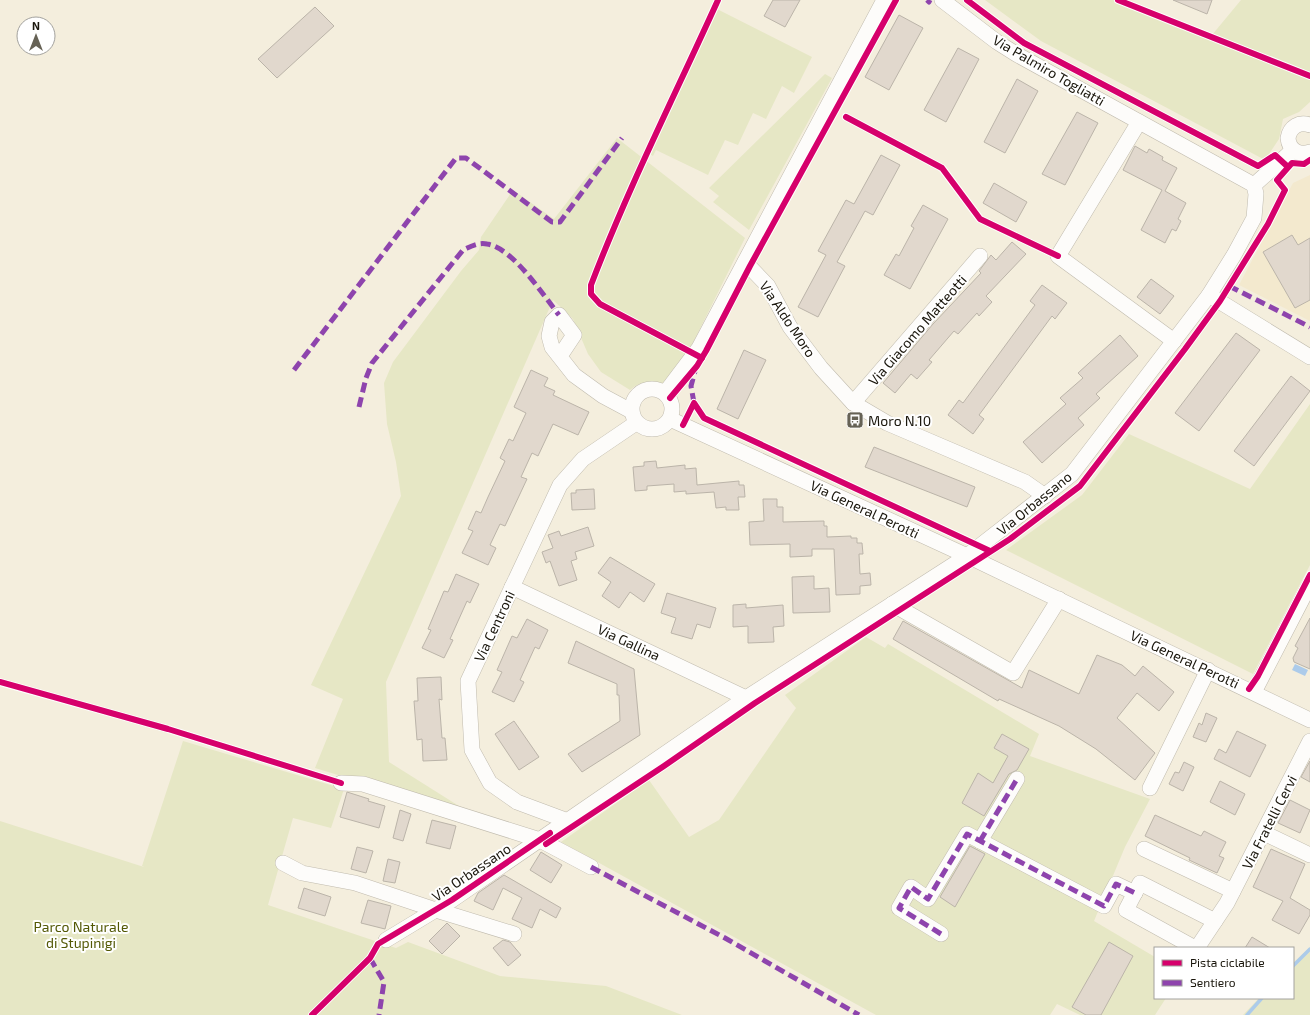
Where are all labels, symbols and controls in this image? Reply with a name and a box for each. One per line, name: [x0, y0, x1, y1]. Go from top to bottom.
north arrow: [16, 16, 56, 56]
text: N: [32, 19, 40, 32]
street label: Via Palmiro Togliatti: [990, 31, 1108, 109]
street label: Via Giacomo Matteotti: [864, 271, 970, 389]
street label: Via Aldo Moro: [756, 278, 820, 360]
bus stop icon: Moro N.10: [845, 410, 865, 430]
place label: Moro N.10: [868, 412, 931, 429]
street label: Via Orbassano: [993, 468, 1075, 538]
street label: Via General Perotti: [808, 476, 922, 542]
street label: Via Centroni: [470, 588, 518, 664]
street label: Via Gallina: [595, 620, 663, 664]
street label: Via General Perotti: [1128, 626, 1242, 692]
street label: Via Fratelli Cervi: [1238, 772, 1300, 872]
street label: Via Orbassano: [428, 839, 514, 905]
park label: Parco Naturale di Stupinigi: [34, 918, 128, 951]
legend: [1154, 947, 1294, 999]
text: Pista ciclabile: [1190, 955, 1265, 969]
text: Sentiero: [1190, 975, 1236, 989]

